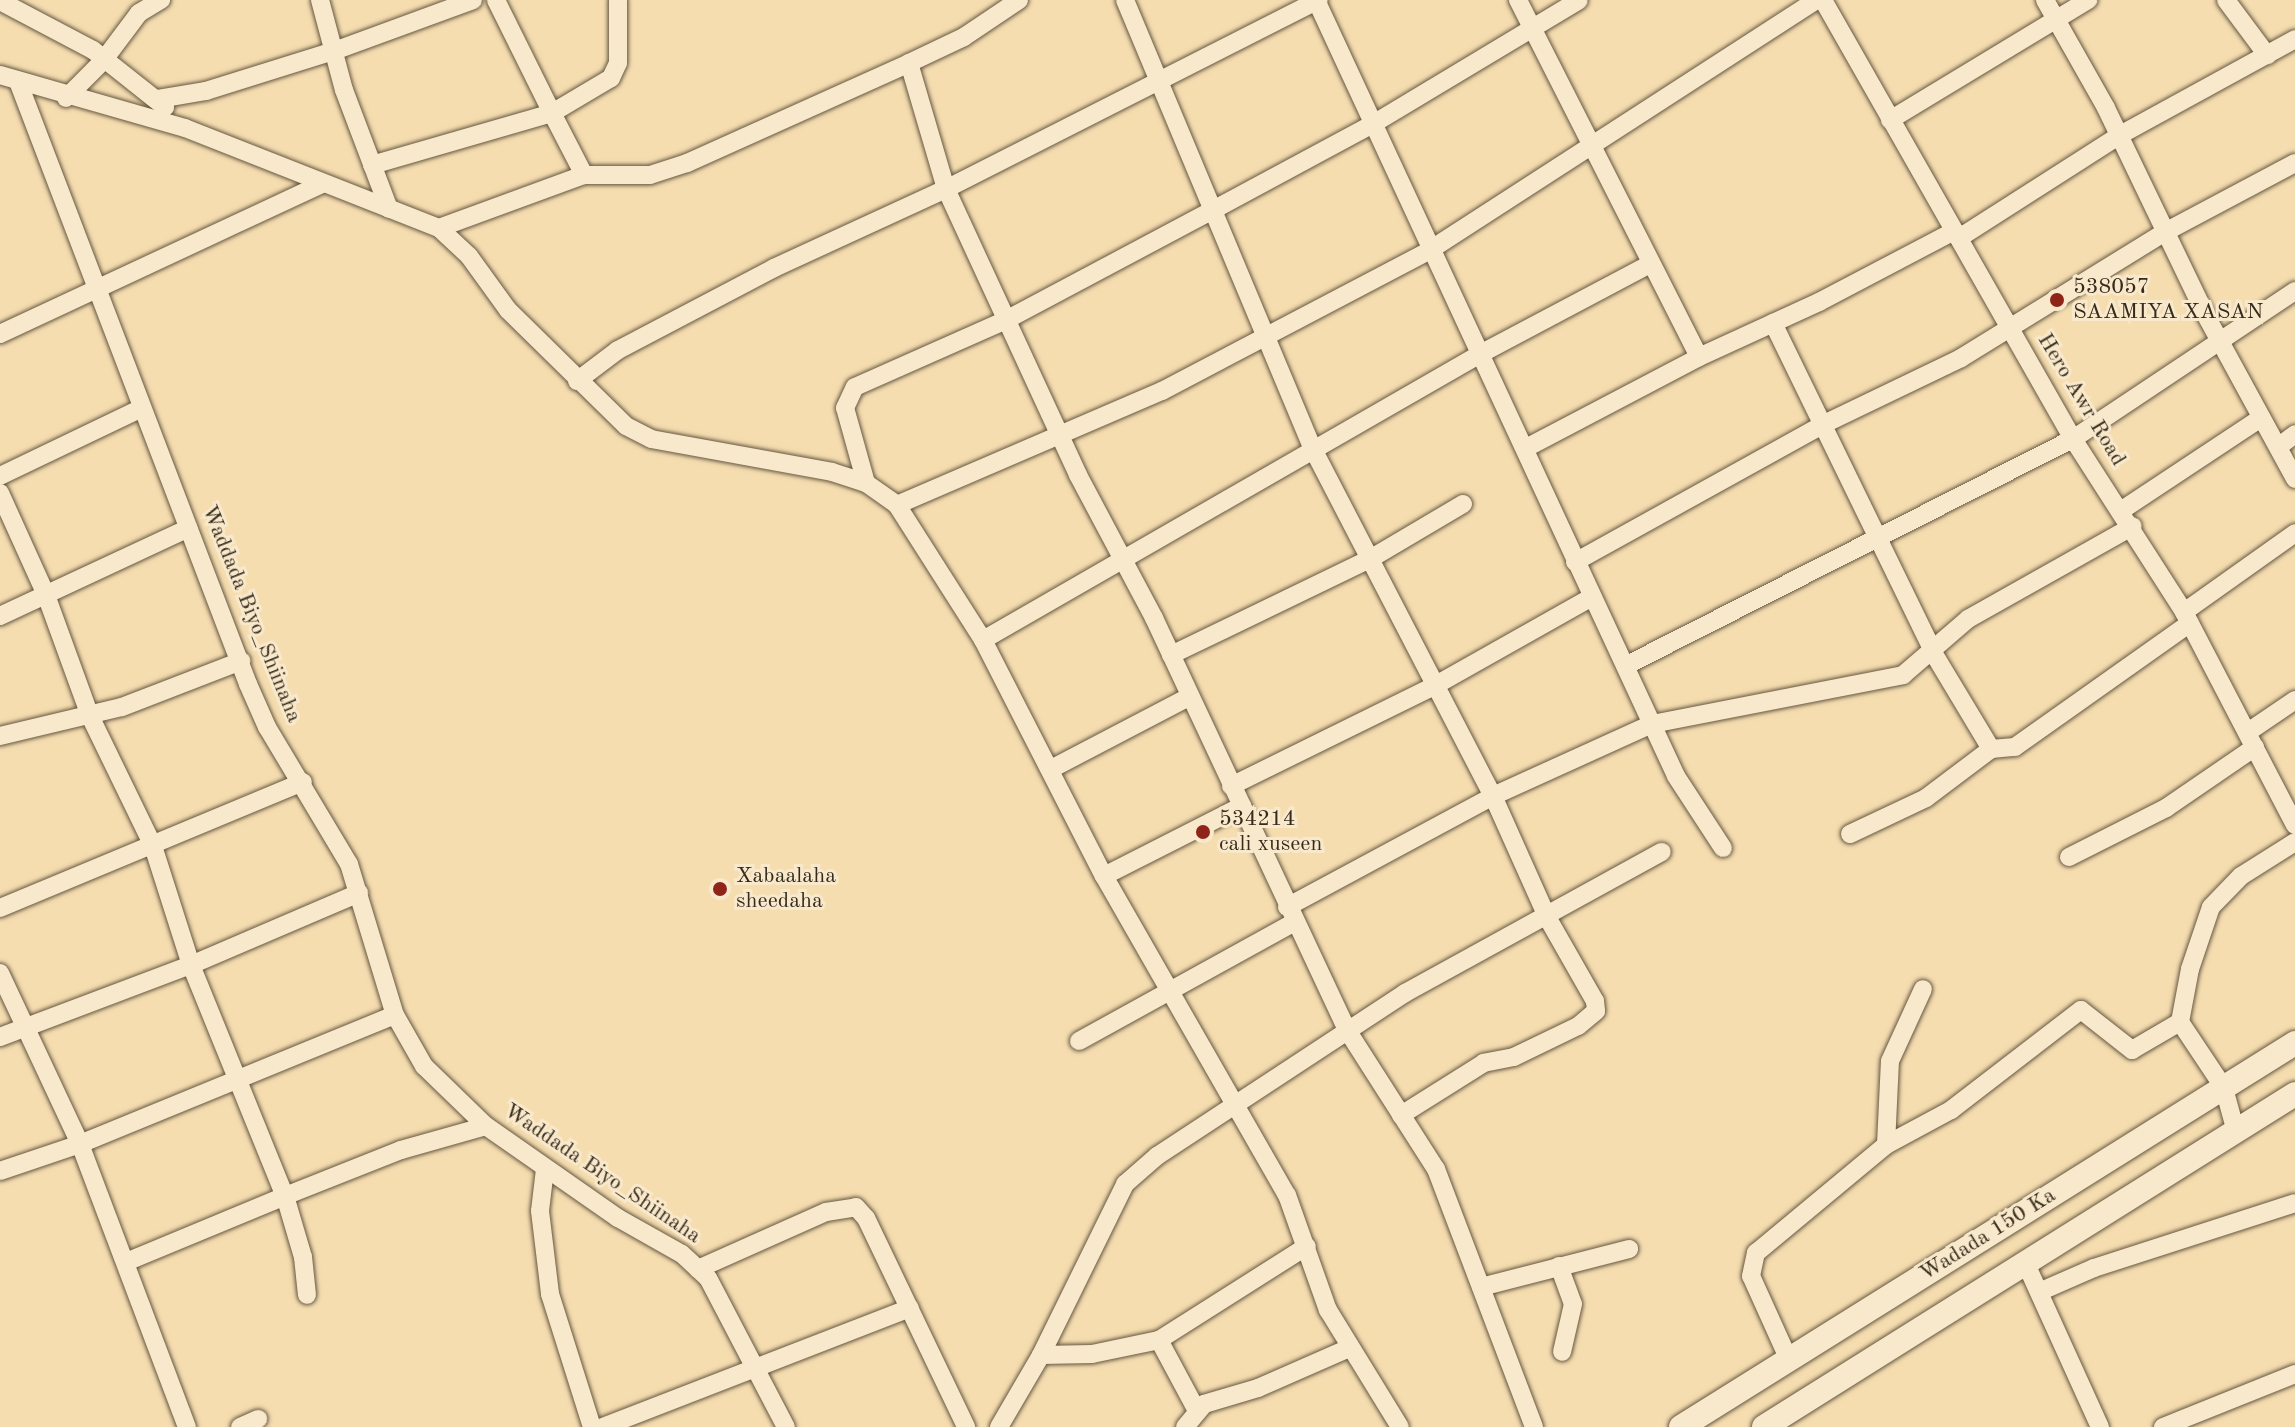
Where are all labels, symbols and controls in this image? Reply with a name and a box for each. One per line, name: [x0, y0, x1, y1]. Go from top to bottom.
place label: 538057 SAAMIYA XASAN: [2073, 274, 2264, 326]
marker: 538057 SAAMIYA XASAN: [2048, 291, 2066, 309]
street label: Hero Awr Road: [2031, 329, 2131, 471]
street label: Waddada Biyo_Shiinaha: [195, 501, 307, 727]
place label: 534214 cali xuseen: [1219, 806, 1322, 858]
marker: 534214 cali xuseen: [1194, 823, 1212, 841]
place label: Xabaalaha sheedaha: [736, 863, 836, 914]
marker: Xabaalaha sheedaha: [711, 880, 729, 898]
street label: Waddada Biyo_Shiinaha: [498, 1098, 706, 1250]
street label: Wadada 150 Ka: [1915, 1183, 2061, 1287]

